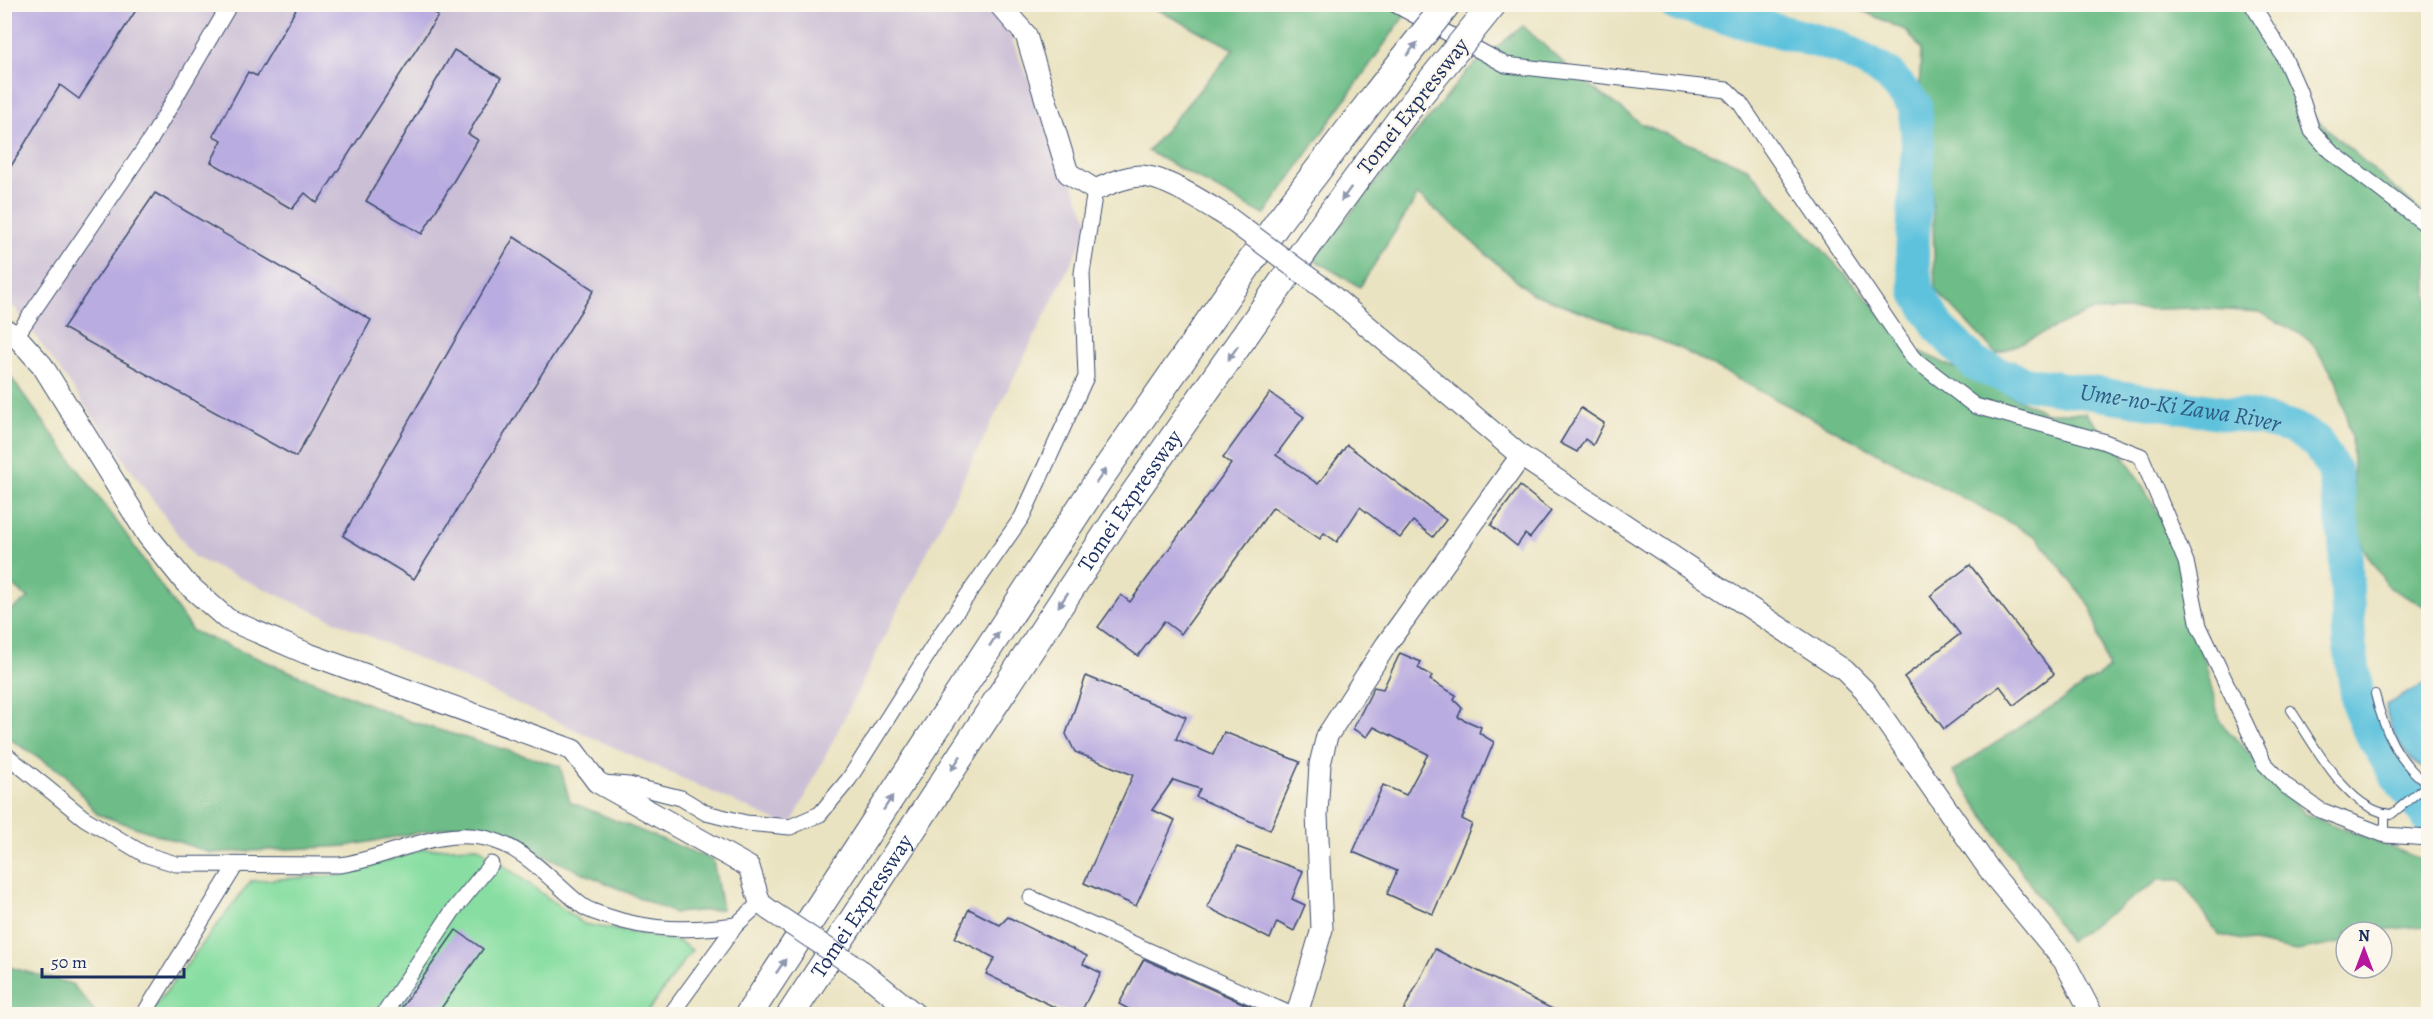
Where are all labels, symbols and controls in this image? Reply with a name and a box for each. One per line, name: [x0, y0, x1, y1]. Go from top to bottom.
street label: Tomei Expressway: [1350, 31, 1476, 181]
one-way arrow: [1405, 41, 1418, 56]
one-way arrow: [1340, 187, 1352, 202]
one-way arrow: [1227, 345, 1239, 361]
water label: Ume-no-Ki Zawa River: [2078, 375, 2285, 440]
street label: Tomei Expressway: [1071, 424, 1189, 578]
one-way arrow: [1095, 469, 1107, 485]
one-way arrow: [1057, 592, 1069, 608]
one-way arrow: [988, 631, 999, 647]
one-way arrow: [950, 755, 961, 772]
one-way arrow: [882, 794, 893, 811]
street label: Tomei Expressway: [804, 828, 920, 984]
north arrow: [2334, 920, 2394, 980]
text: N: [2358, 925, 2370, 947]
scale bar: [42, 941, 184, 979]
text: 50 m: [51, 950, 87, 974]
one-way arrow: [775, 958, 786, 974]

